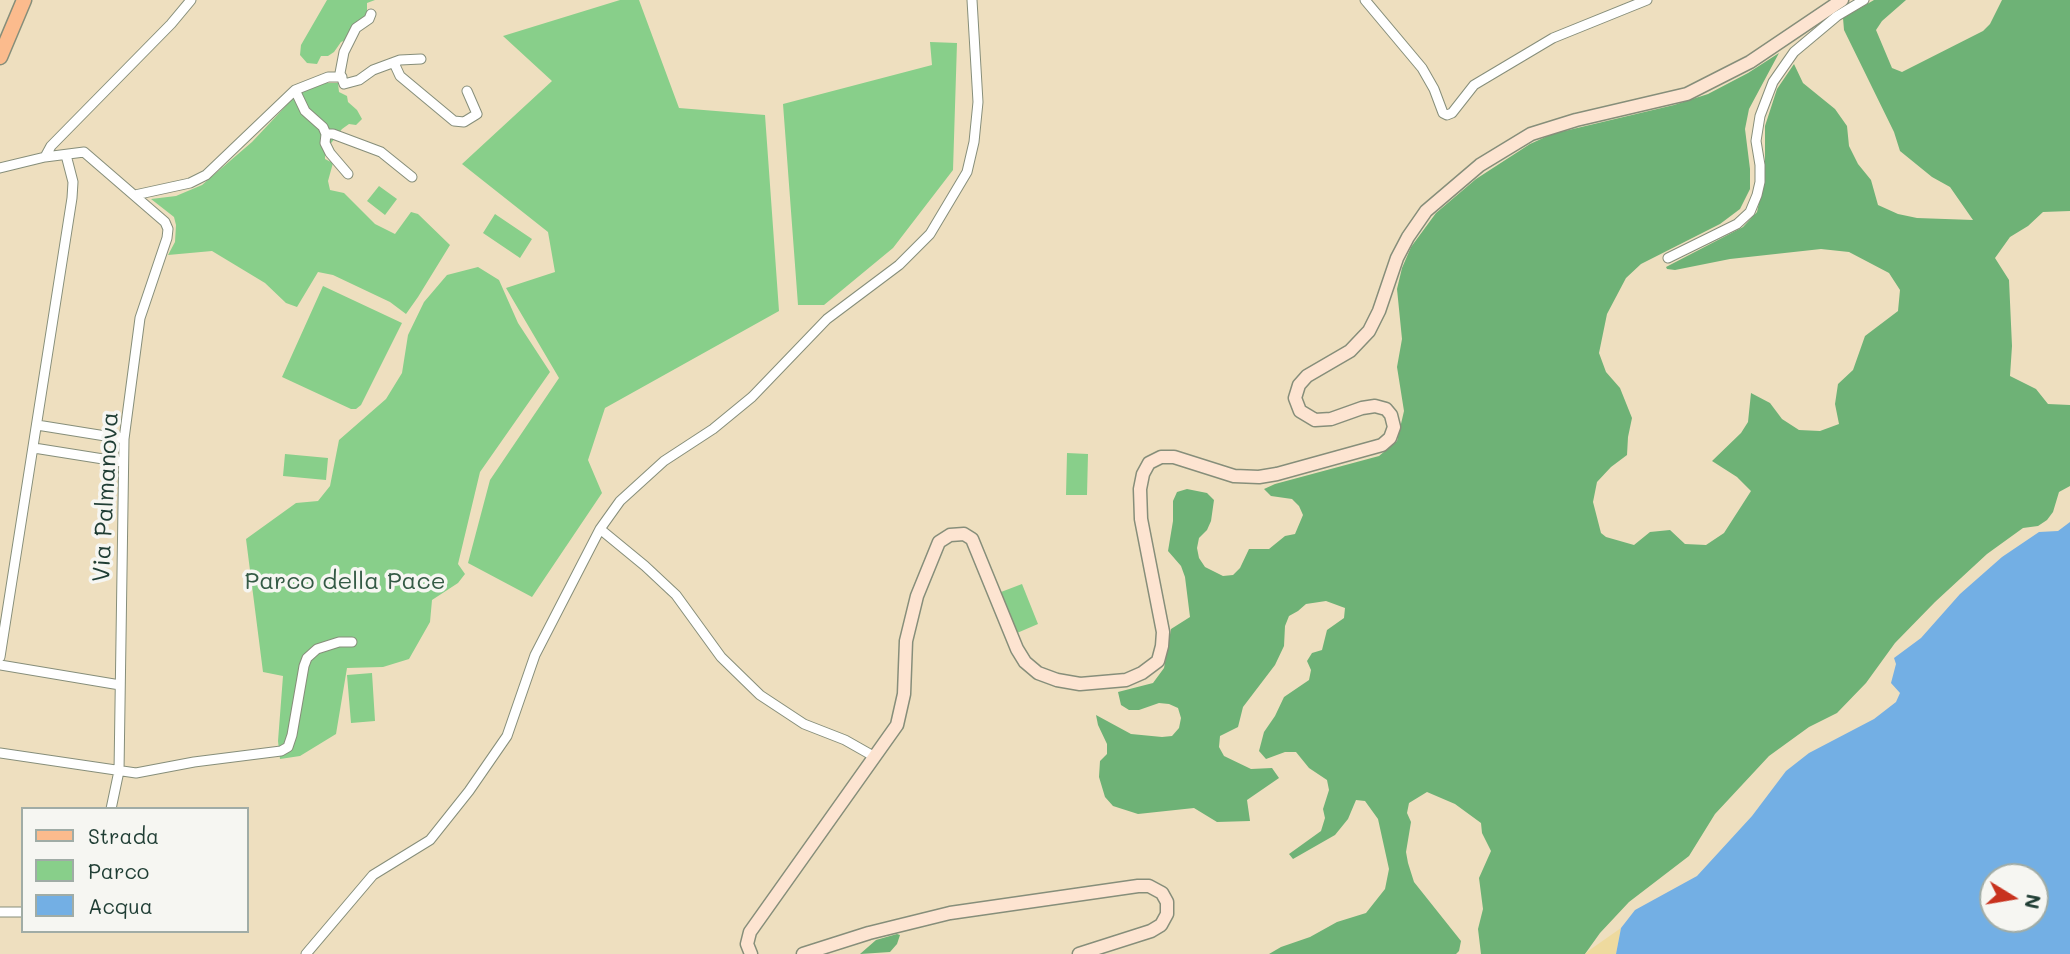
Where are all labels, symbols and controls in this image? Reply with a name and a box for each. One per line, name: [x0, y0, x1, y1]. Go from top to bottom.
street label: Via Palmanova: [87, 411, 125, 583]
park label: Parco della Pace: [244, 568, 446, 596]
legend: [21, 807, 248, 933]
text: Strada: [88, 822, 159, 849]
text: Parco: [88, 857, 149, 884]
north arrow: [1979, 863, 2049, 933]
text: Acqua: [88, 892, 153, 919]
text: N: [2019, 892, 2047, 911]

